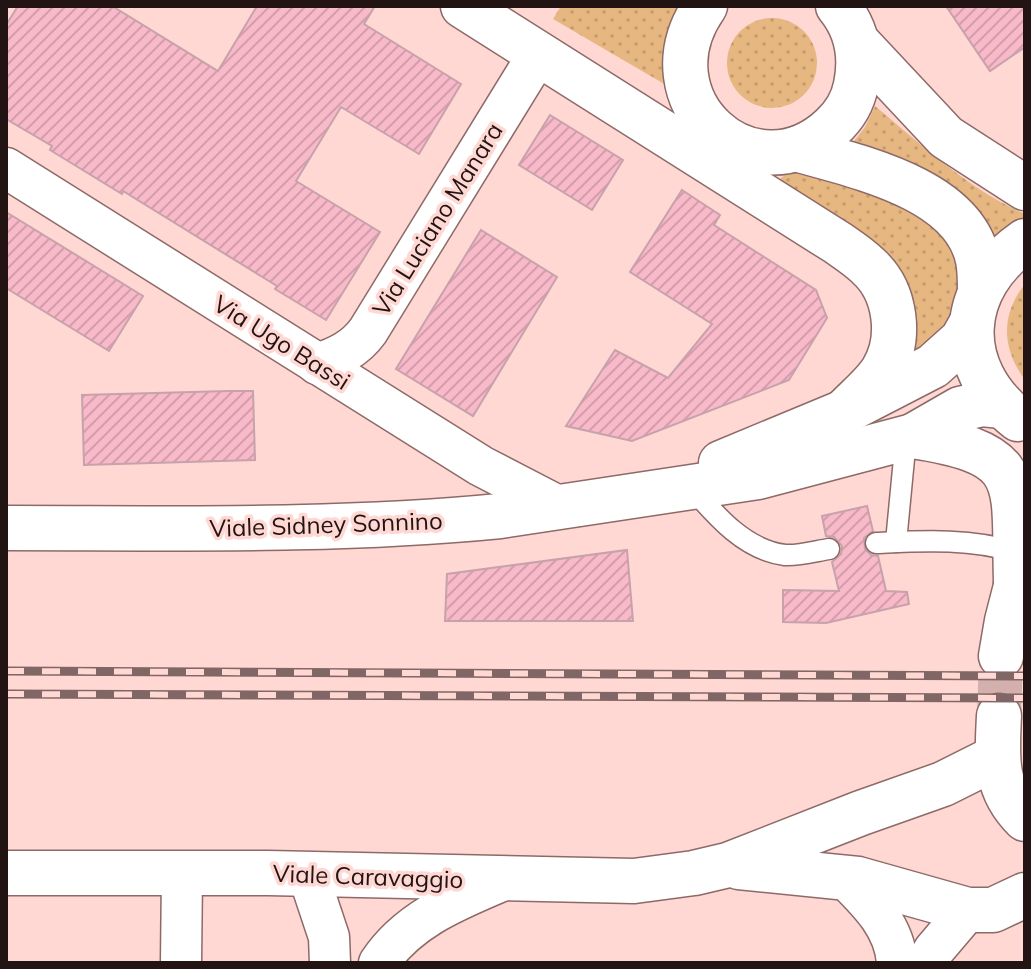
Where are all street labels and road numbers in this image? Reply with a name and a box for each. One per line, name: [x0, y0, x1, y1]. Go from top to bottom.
street label: Via Luciano Manara: [365, 117, 509, 321]
street label: Via Ugo Bassi: [208, 288, 356, 396]
street label: Viale Sidney Sonnino: [209, 505, 443, 543]
street label: Viale Caravaggio: [272, 858, 464, 894]

